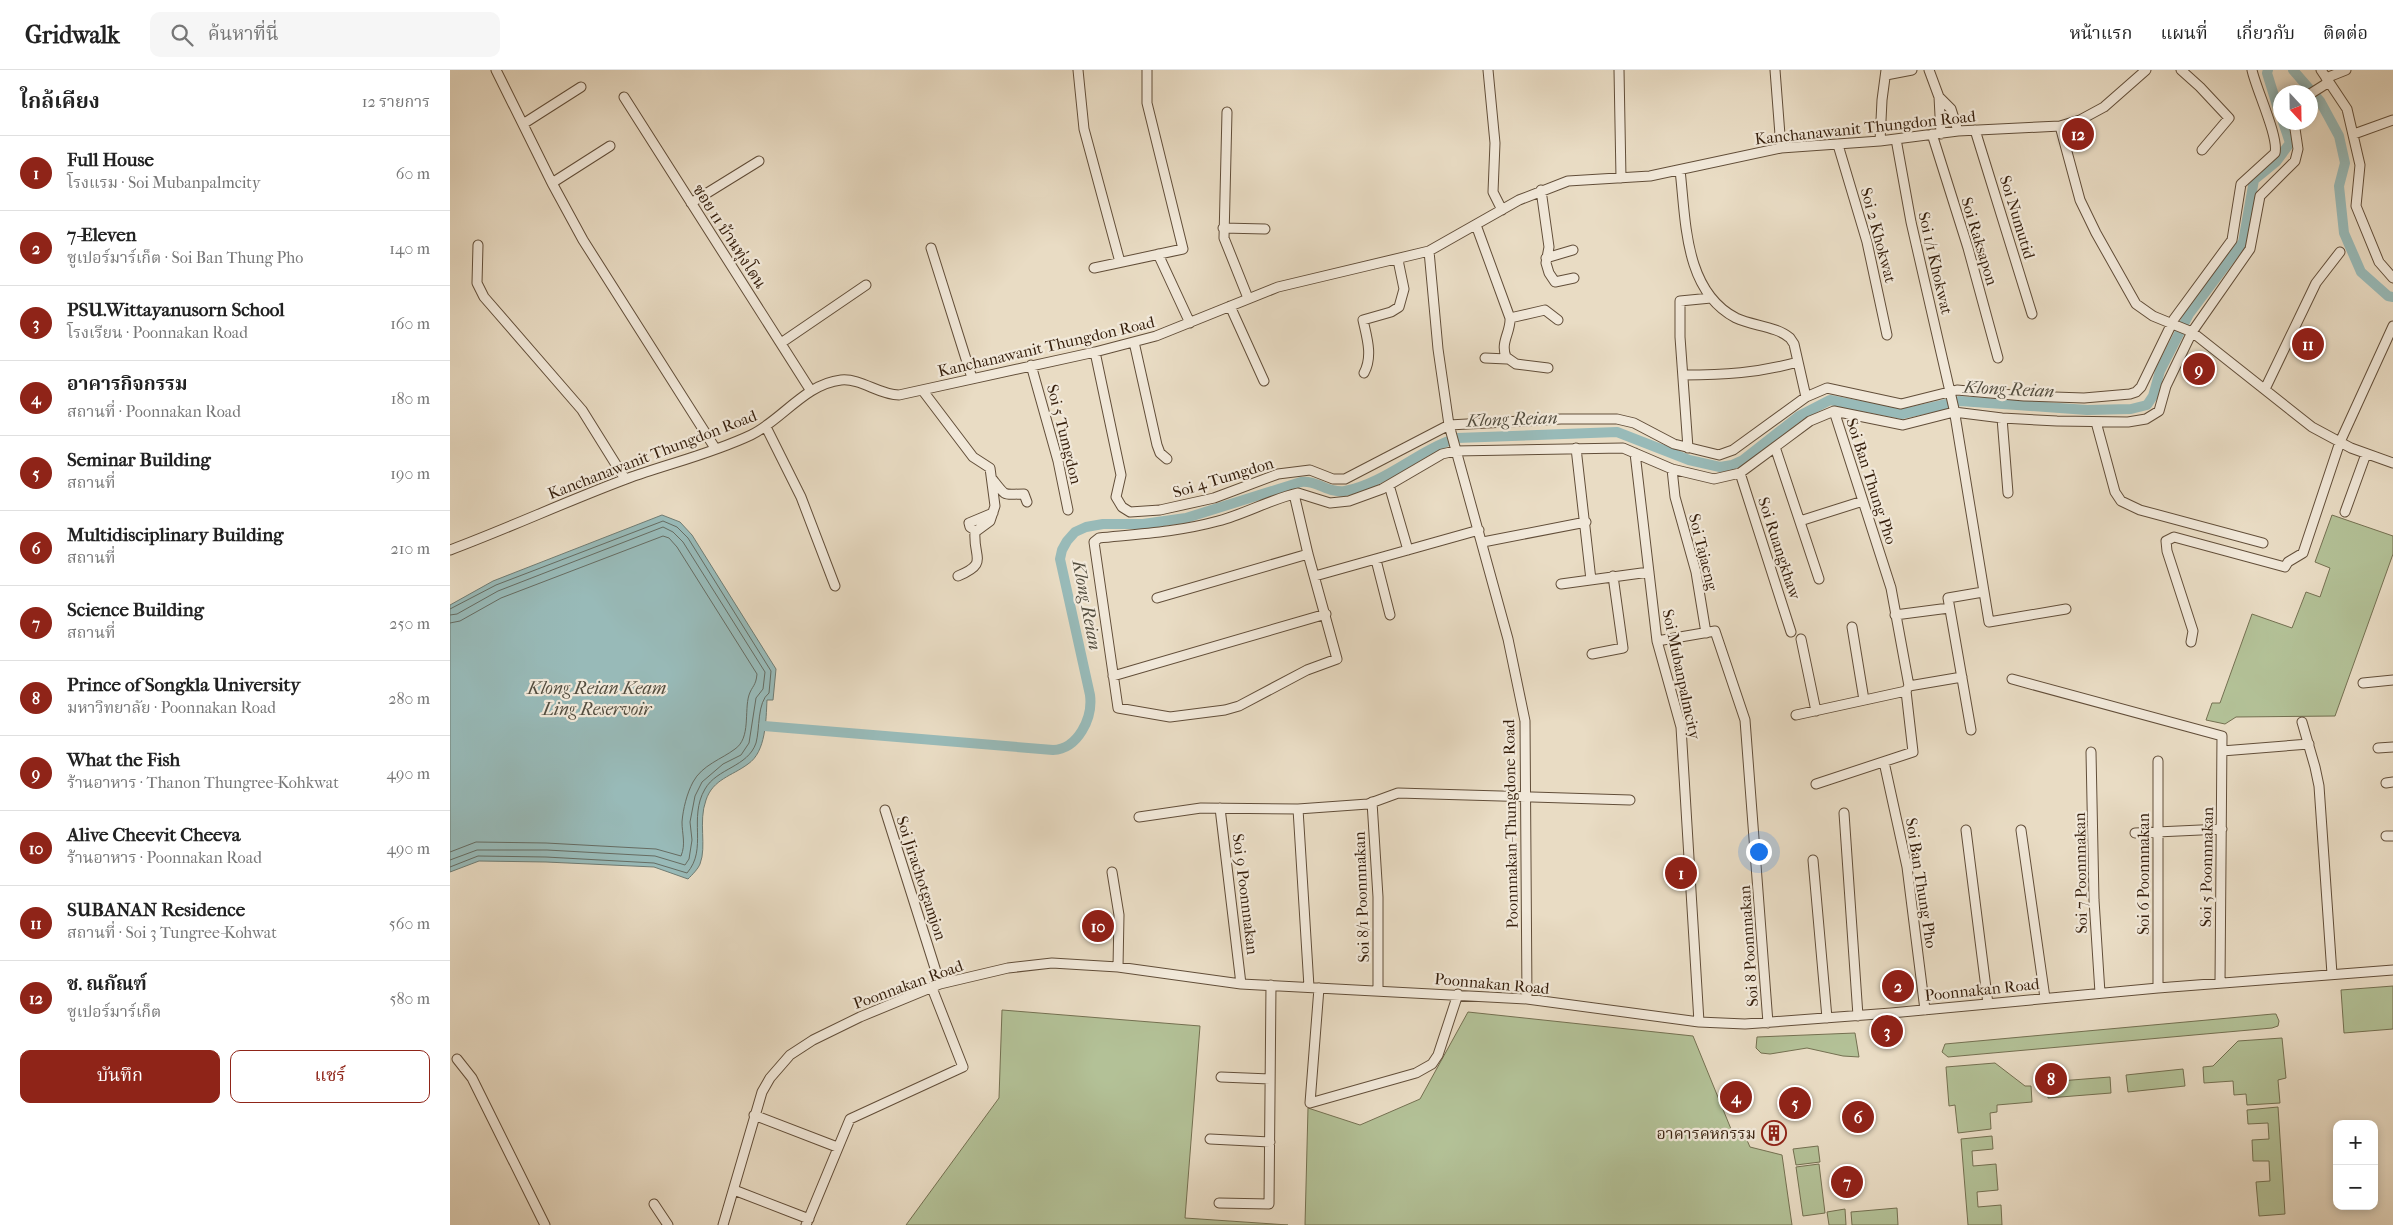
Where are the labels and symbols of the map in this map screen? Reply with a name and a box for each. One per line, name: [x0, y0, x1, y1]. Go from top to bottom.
north arrow: [2273, 85, 2318, 130]
street label: Kanchanawanit Thungdon Road: [1754, 106, 1977, 149]
pin: 12: [2062, 115, 2094, 153]
street label: Soi Numutid: [1996, 173, 2039, 262]
street label: ซอย 11 บ้านทุ่งโดน: [687, 180, 771, 293]
street label: Soi 2 Khokwat: [1857, 185, 1900, 285]
street label: Soi Raksapon: [1957, 195, 2002, 288]
street label: Soi 1/1 Khokwat: [1914, 210, 1957, 317]
street label: Kanchanawanit Thungdon Road: [936, 312, 1157, 381]
pin: 11: [2292, 325, 2324, 363]
pin: 9: [2183, 350, 2215, 388]
water label: Klong Reian: [1961, 377, 2055, 402]
street label: Soi 5 Tumgdon: [1043, 382, 1086, 487]
street label: Kanchanawanit Thungdon Road: [545, 406, 760, 503]
water label: Klong Reian: [1464, 407, 1558, 432]
street label: Soi Ban Thung Pho: [1842, 416, 1901, 547]
street label: Soi 4 Tumgdon: [1170, 453, 1277, 502]
street label: Soi Ruangkhaw: [1754, 495, 1805, 603]
street label: Soi Tajaeng: [1685, 512, 1722, 593]
water label: Klong Reian: [1067, 556, 1106, 652]
street label: Soi Mubanpalmcity: [1658, 607, 1705, 741]
water label: Klong Reian Keam Ling Reservoir: [526, 678, 666, 720]
street label: Poonnnakan-Thungdone Road: [1499, 719, 1522, 929]
street label: Soi 5 Poonnnakan: [2196, 806, 2217, 927]
street label: Soi 7 Poonnnakan: [2070, 812, 2091, 934]
street label: Soi 6 Poonnnakan: [2134, 812, 2153, 935]
street label: Soi Jirachotgamjon: [893, 814, 951, 943]
street label: Soi Ban Thung Pho: [1902, 816, 1941, 950]
street label: Soi 8/1 Poonnnakan: [1350, 830, 1373, 963]
street label: Soi 9 Poonnnakan: [1229, 832, 1262, 956]
your location: [1746, 839, 1772, 865]
pin: 1: [1665, 854, 1697, 892]
street label: Soi 8 Poonnnakan: [1735, 884, 1762, 1007]
pin: 10: [1082, 907, 1114, 945]
street label: Poonnakan Road: [851, 956, 966, 1013]
pin: 2: [1882, 967, 1914, 1005]
street label: Poonnakan Road: [1434, 969, 1551, 998]
street label: Poonnakan Road: [1924, 974, 2041, 1005]
pin: 3: [1871, 1012, 1903, 1050]
pin: 8: [2035, 1060, 2067, 1098]
pin: 4: [1720, 1078, 1752, 1116]
pin: 5: [1779, 1084, 1811, 1122]
pin: 6: [1842, 1098, 1874, 1136]
building icon: อาคารคหกรรม: [1761, 1120, 1787, 1146]
place label: อาคารคหกรรม: [1657, 1124, 1756, 1143]
pin: 7: [1831, 1163, 1863, 1201]

